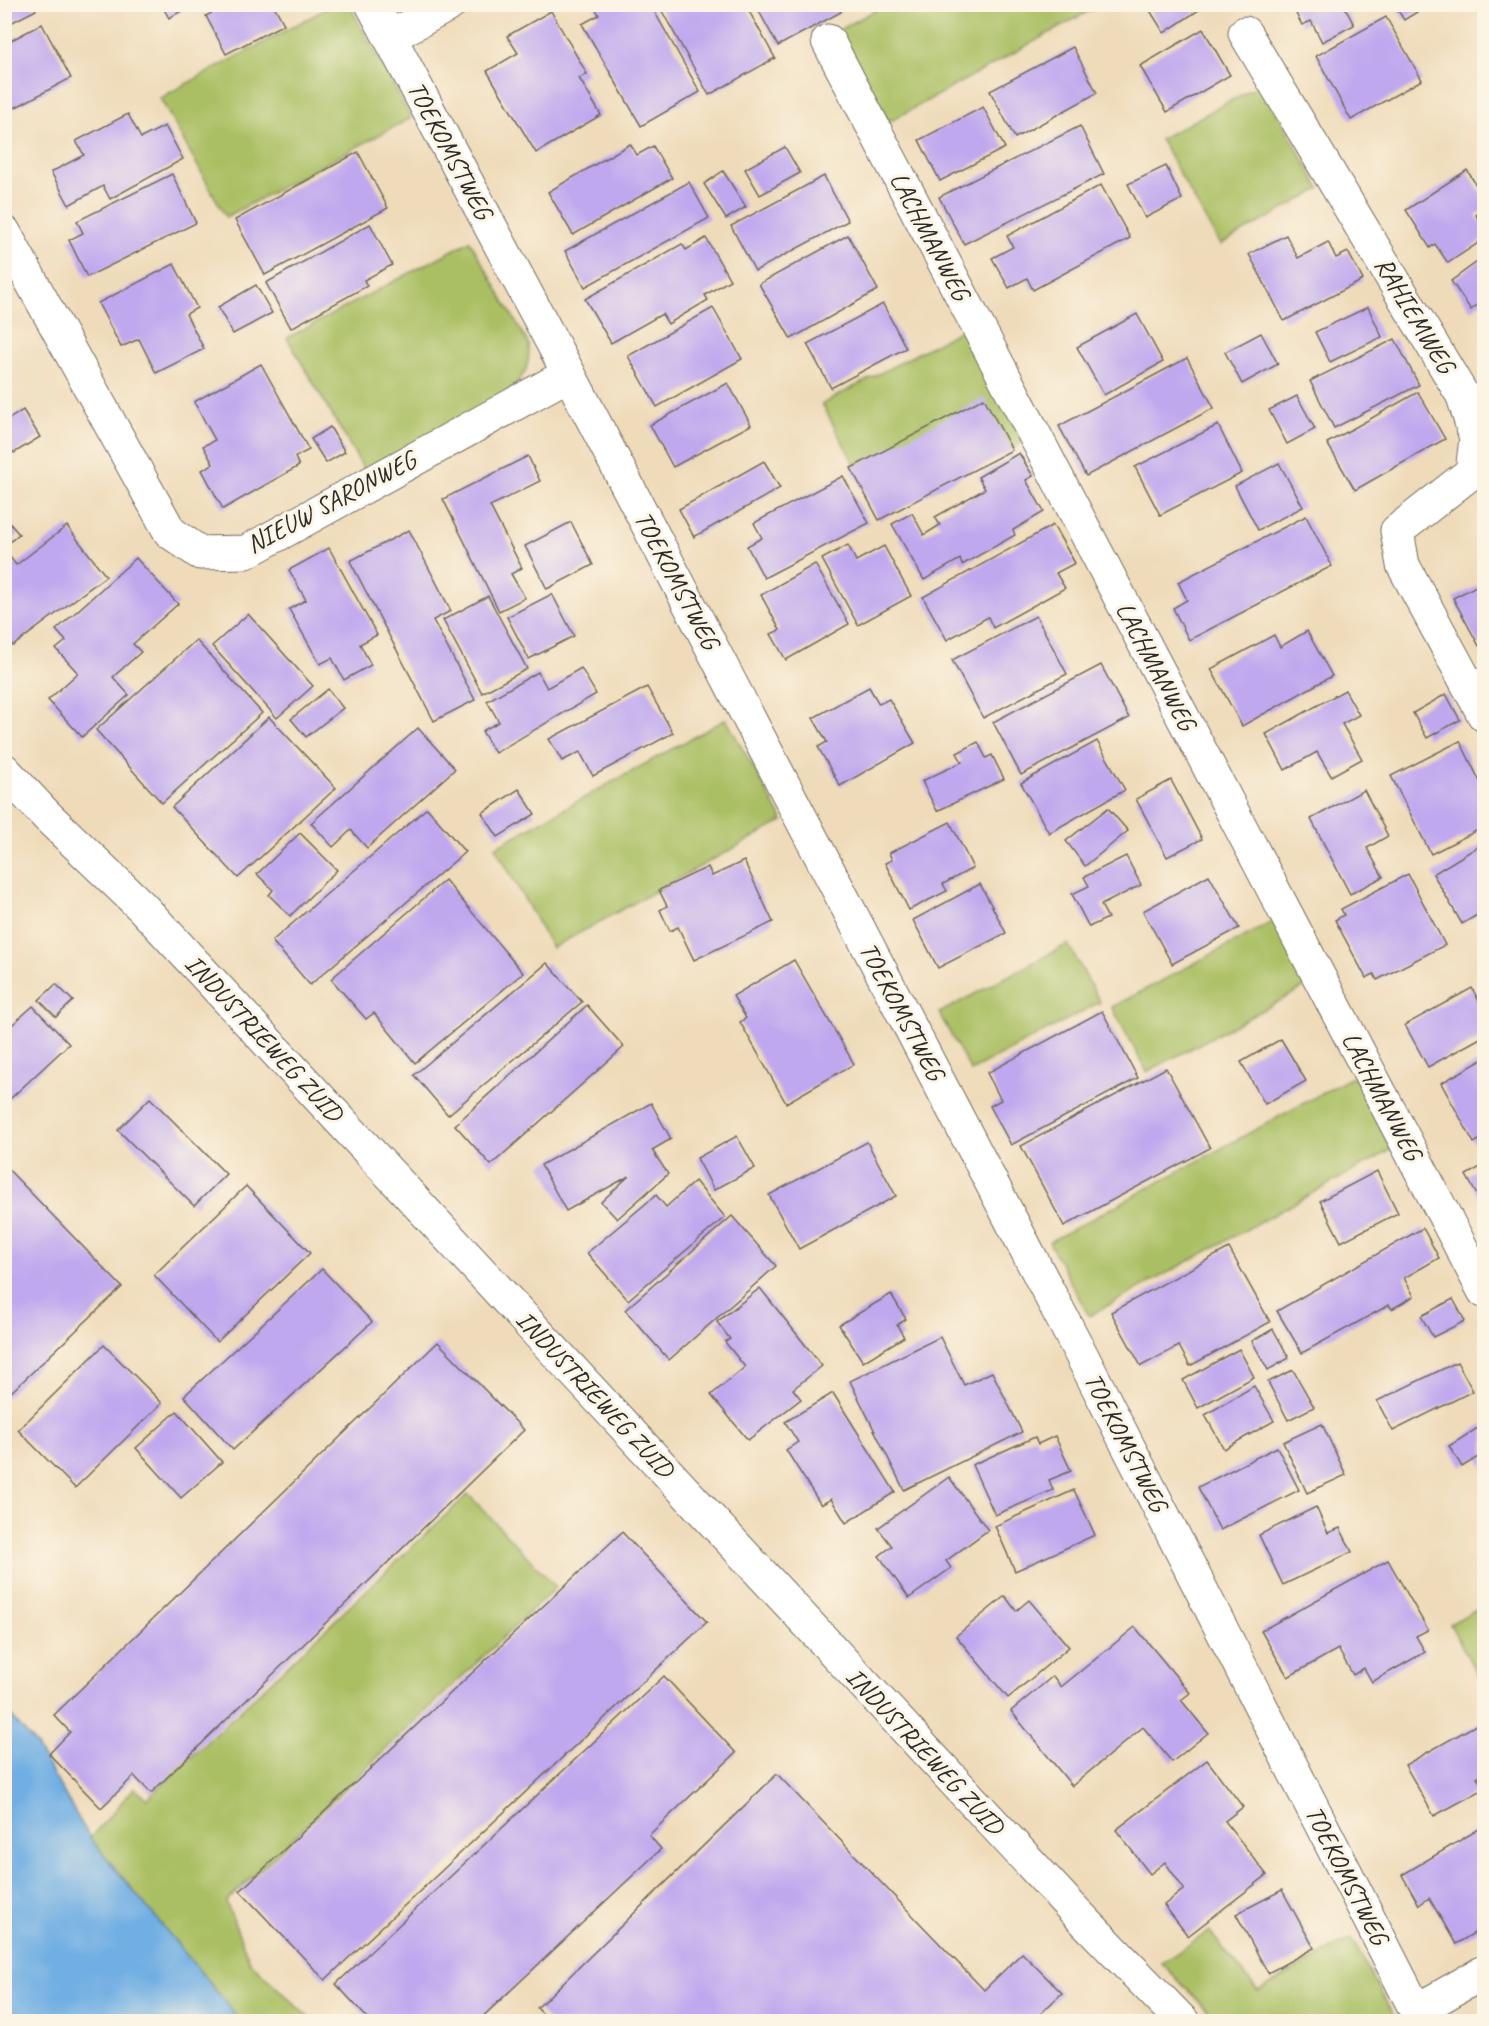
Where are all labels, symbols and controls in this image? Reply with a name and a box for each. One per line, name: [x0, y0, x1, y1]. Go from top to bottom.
street label: TOEKOMSTWEG: [400, 75, 502, 228]
street label: LACHMANWEG: [882, 166, 979, 309]
street label: RAHIEMWEG: [1367, 251, 1464, 382]
street label: NIEUW SARONWEG: [241, 442, 424, 561]
street label: TOEKOMSTWEG: [627, 505, 729, 658]
street label: LACHMANWEG: [1108, 596, 1205, 739]
street label: TOEKOMSTWEG: [852, 936, 954, 1089]
street label: INDUSTRIEWEG ZUID: [178, 947, 352, 1131]
street label: LACHMANWEG: [1334, 1026, 1431, 1169]
street label: INDUSTRIEWEG ZUID: [509, 1303, 683, 1487]
street label: TOEKOMSTWEG: [1077, 1367, 1177, 1520]
street label: INDUSTRIEWEG ZUID: [839, 1660, 1013, 1844]
street label: TOEKOMSTWEG: [1298, 1800, 1398, 1953]

